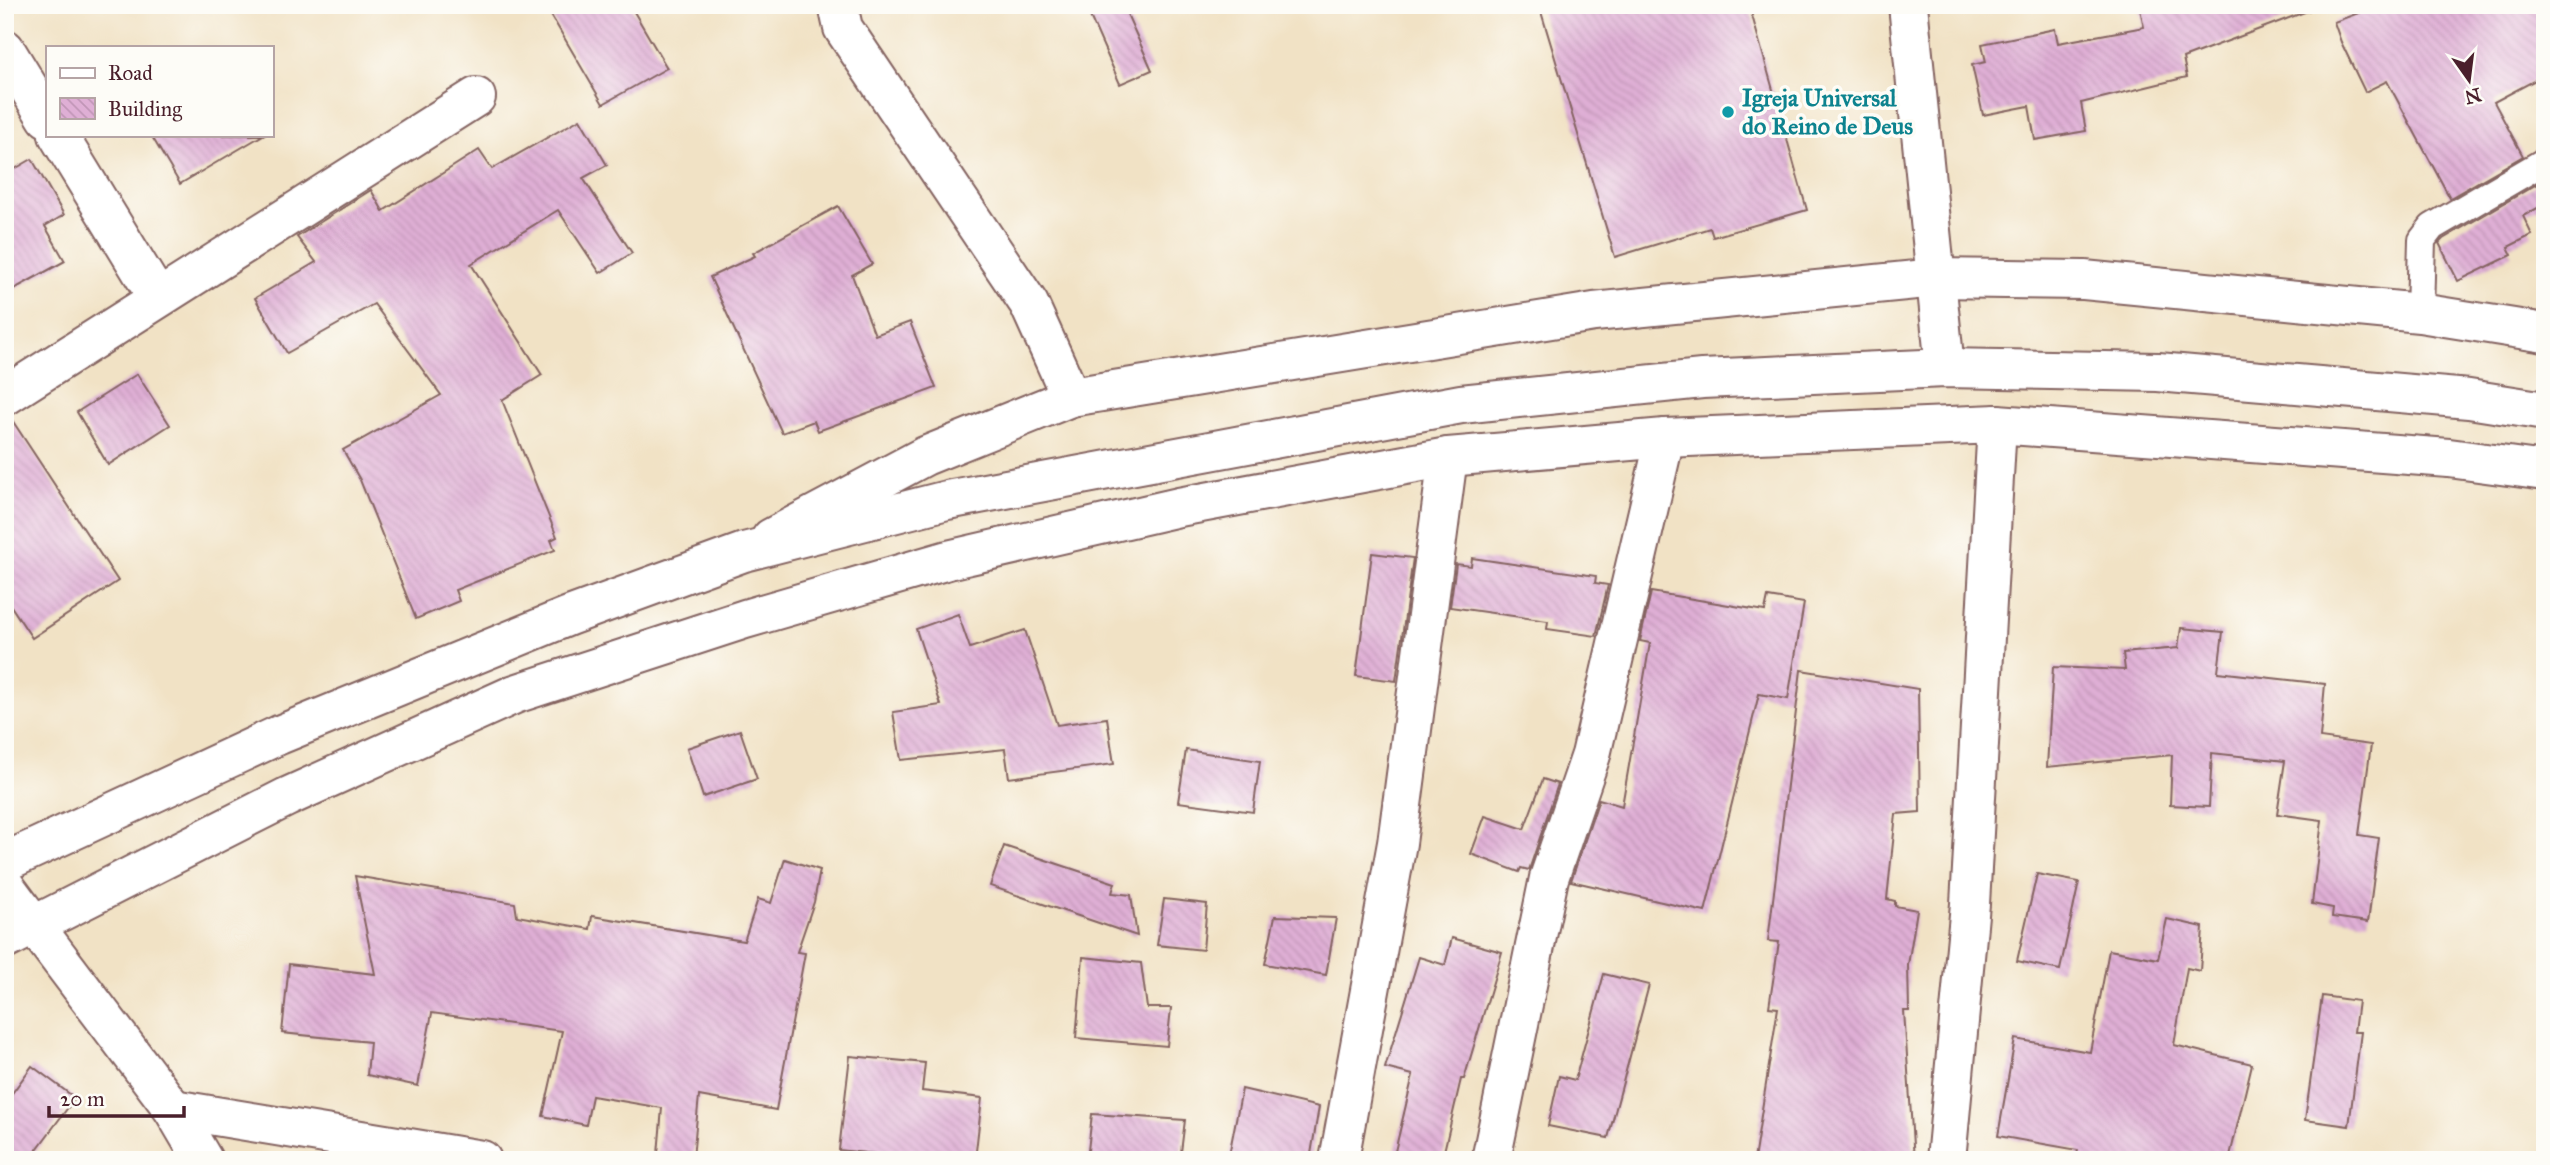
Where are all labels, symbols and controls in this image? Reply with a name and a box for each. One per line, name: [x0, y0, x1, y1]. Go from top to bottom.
legend: [46, 46, 273, 136]
north arrow: [2434, 46, 2504, 116]
text: Road: [108, 60, 153, 86]
place label: Igreja Universal do Reino de Deus: [1742, 83, 1913, 141]
text: N: [2462, 83, 2484, 109]
text: Building: [108, 96, 182, 122]
marker: Igreja Universal do Reino de Deus: [1720, 104, 1736, 120]
scale bar: [49, 1074, 184, 1118]
text: 20 m: [60, 1086, 105, 1112]

